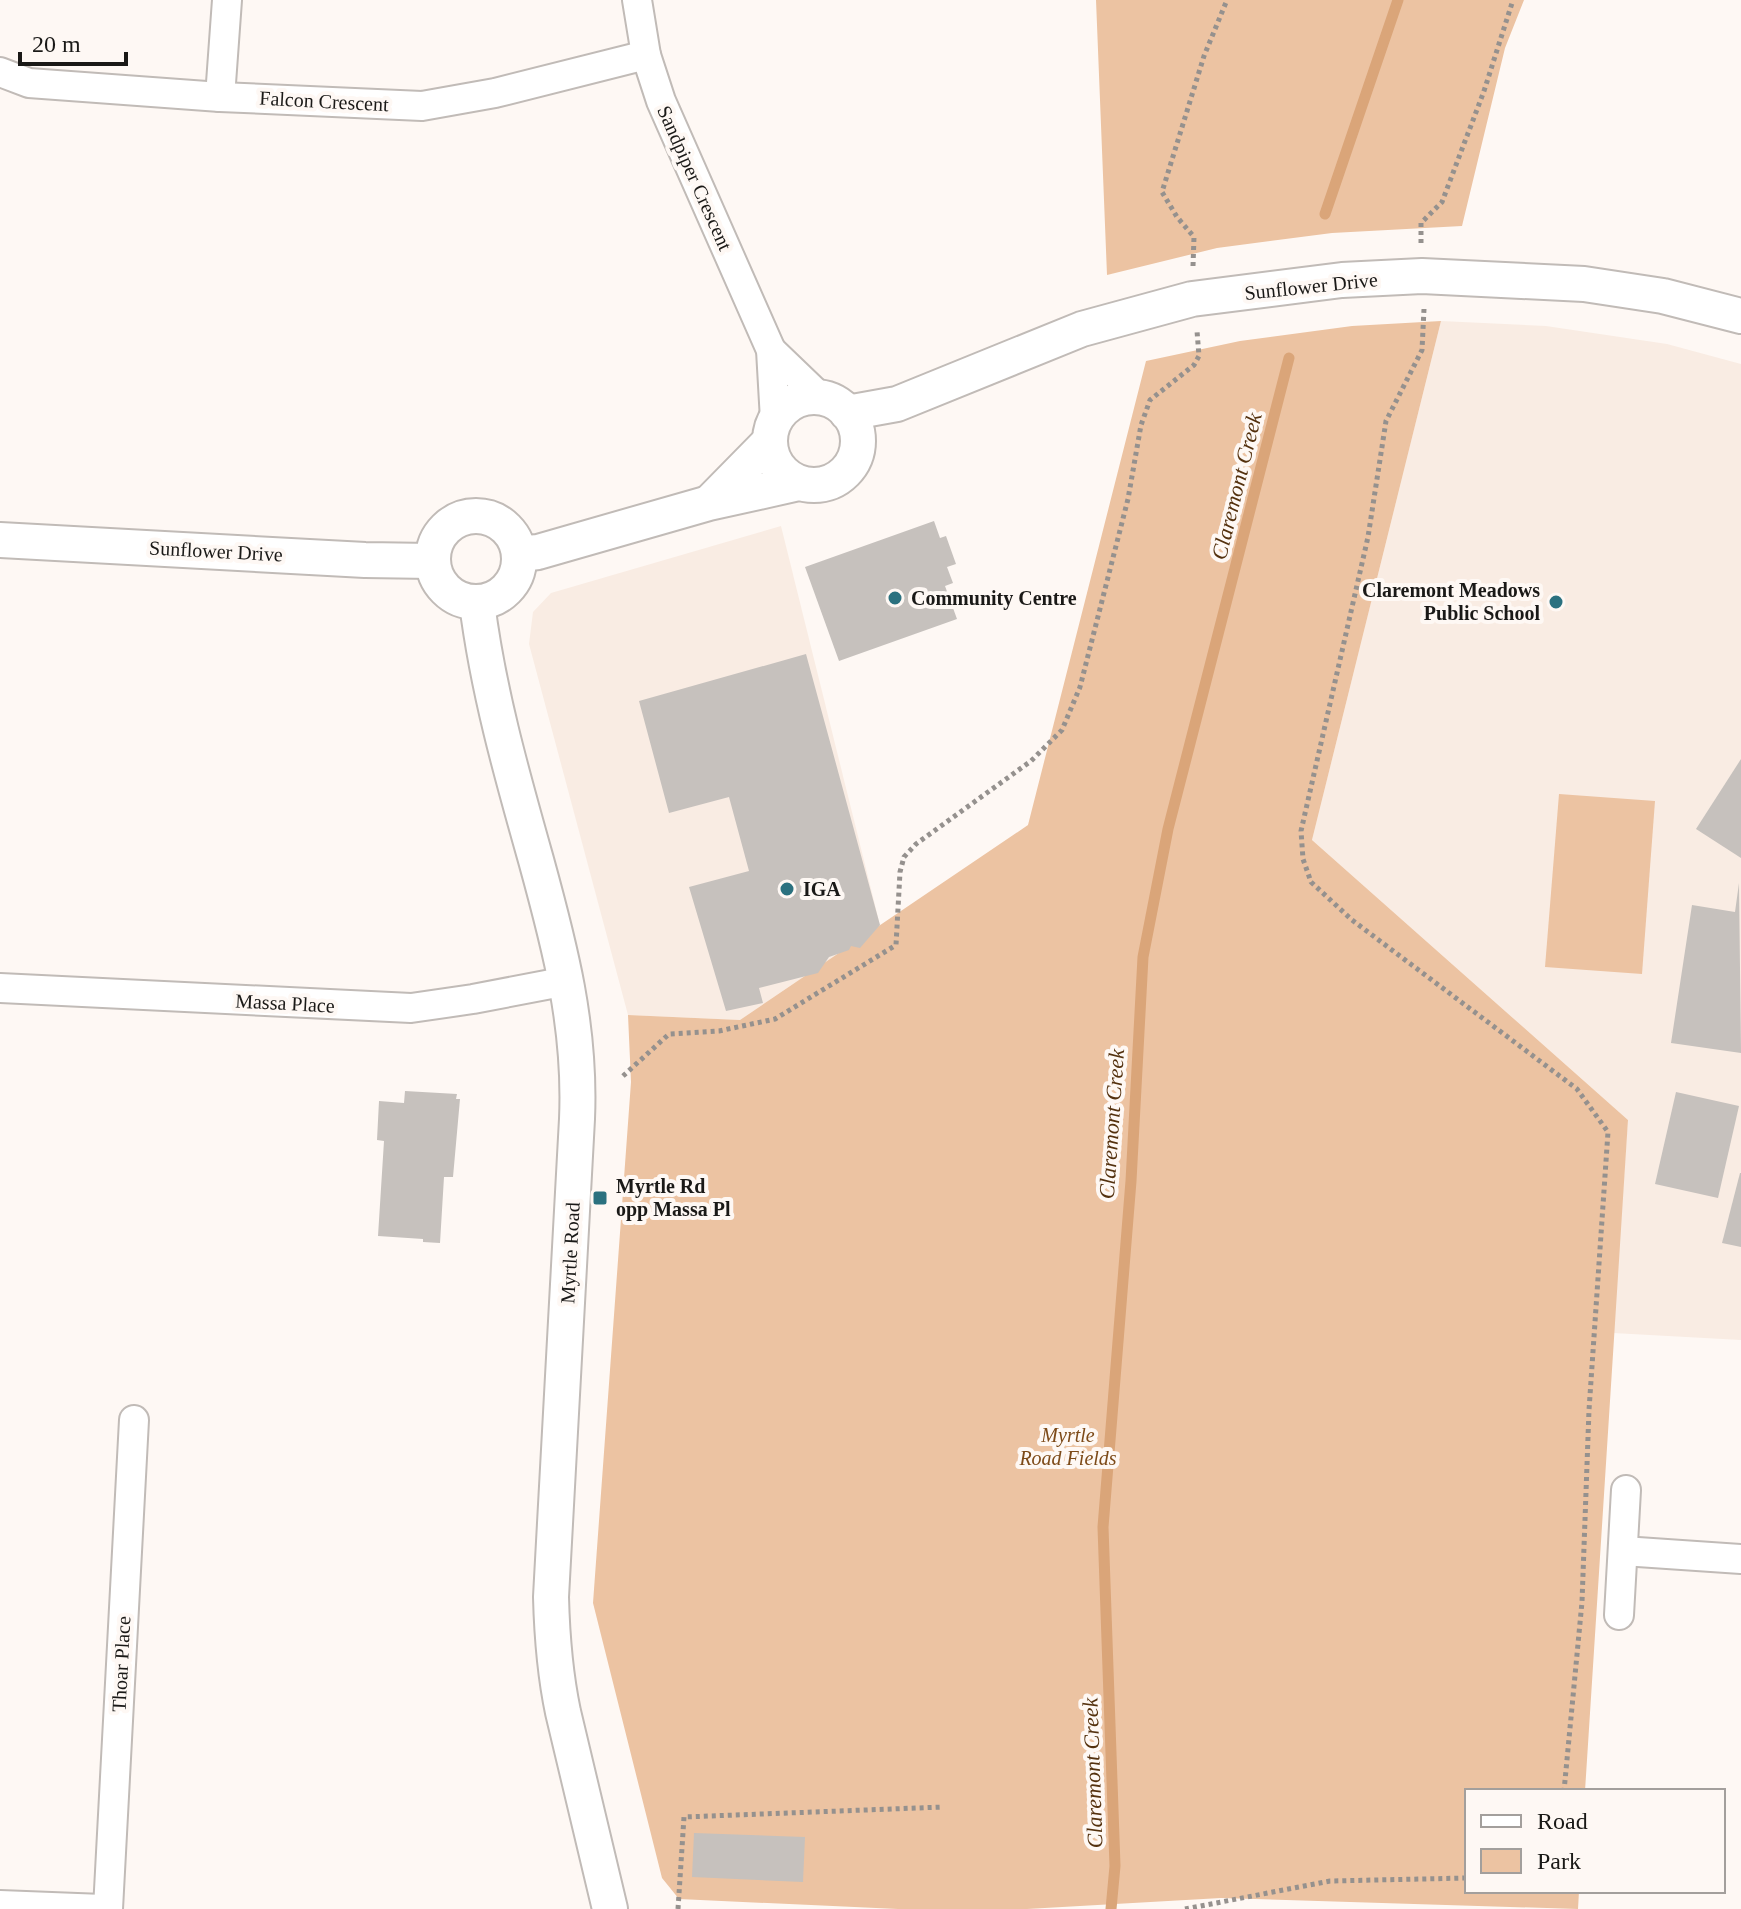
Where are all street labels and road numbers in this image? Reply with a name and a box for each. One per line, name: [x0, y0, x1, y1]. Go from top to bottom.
street label: Falcon Crescent: [259, 87, 390, 115]
street label: Sandpiper Crescent: [652, 102, 737, 255]
street label: Sunflower Drive: [1243, 268, 1379, 304]
street label: Sunflower Drive: [149, 537, 284, 565]
street label: Massa Place: [235, 989, 335, 1017]
street label: Myrtle Road: [556, 1202, 585, 1304]
street label: Thoar Place: [108, 1615, 135, 1713]

